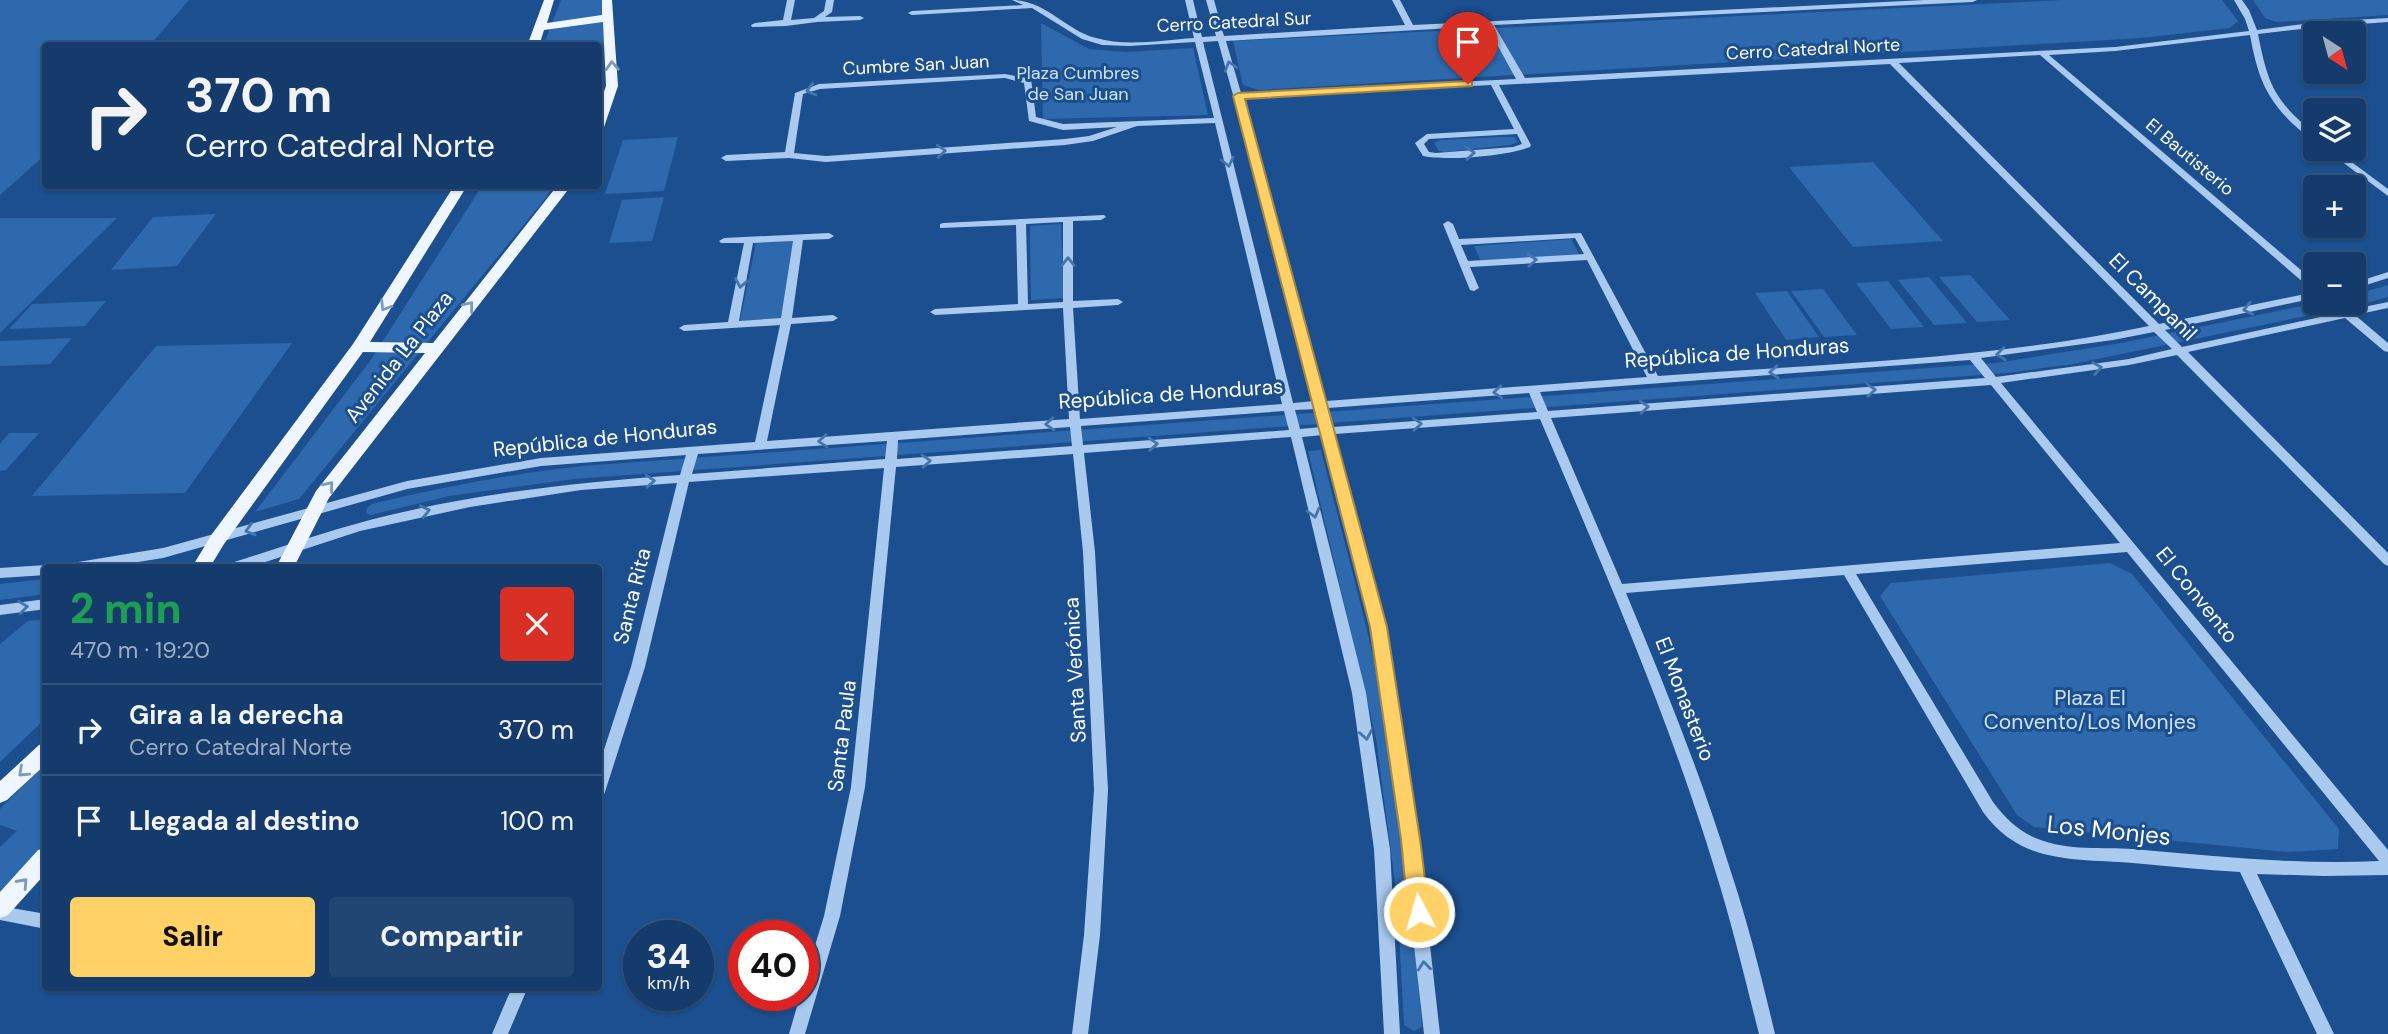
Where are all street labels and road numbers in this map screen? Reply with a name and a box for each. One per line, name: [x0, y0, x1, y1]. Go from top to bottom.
street label: Cerro Catedral Sur: [1156, 6, 1312, 38]
street label: Cerro Catedral Norte: [1725, 32, 1901, 66]
street label: Cumbre San Juan: [842, 49, 990, 81]
street label: El Bautisterio: [2141, 113, 2239, 201]
street label: El Campanil: [2103, 247, 2203, 347]
street label: Avenida La Plaza: [339, 285, 459, 429]
street label: República de Honduras: [1624, 331, 1850, 375]
street label: República de Honduras: [1058, 372, 1284, 416]
street label: República de Honduras: [492, 412, 718, 464]
street label: El Convento: [2149, 541, 2245, 649]
street label: Santa Rita: [607, 545, 657, 647]
street label: Santa Verónica: [1057, 596, 1093, 744]
street label: El Monasterio: [1648, 633, 1722, 765]
street label: Santa Paula: [821, 679, 863, 793]
street label: Los Monjes: [2045, 808, 2173, 852]

